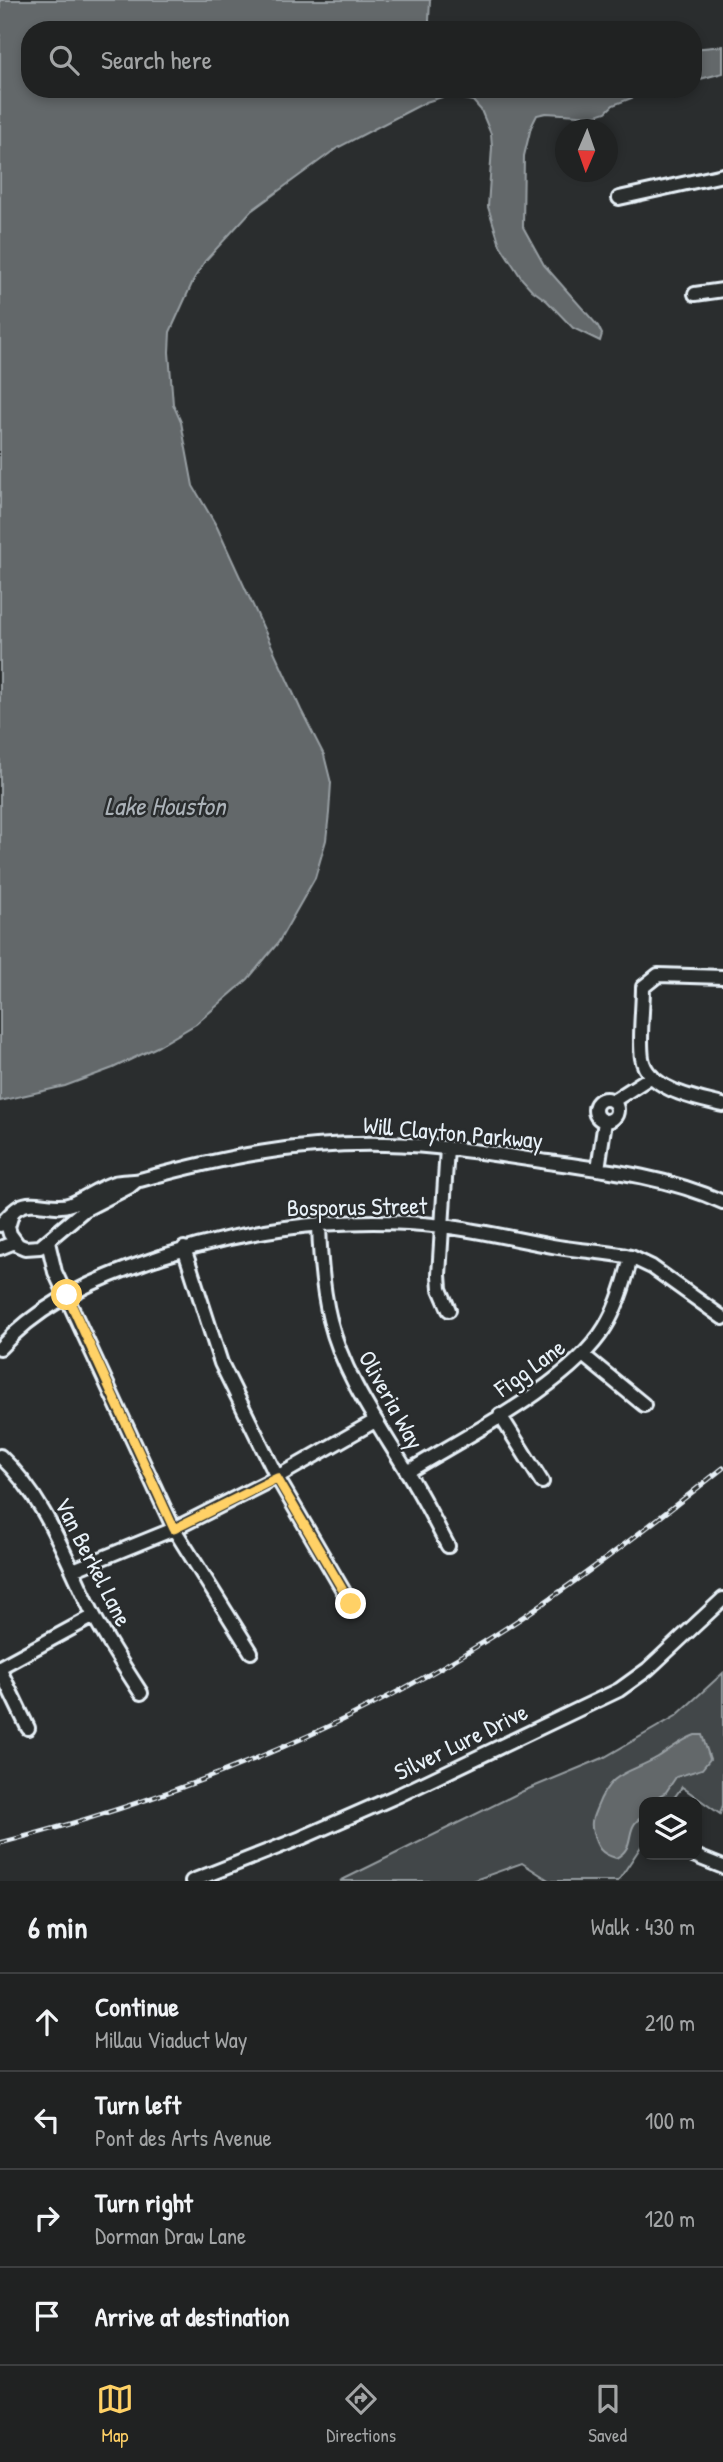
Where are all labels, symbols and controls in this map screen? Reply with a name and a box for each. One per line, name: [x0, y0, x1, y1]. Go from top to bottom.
search box: [21, 21, 702, 98]
icon: search: [45, 41, 83, 79]
text: Search here: [101, 42, 212, 77]
north arrow: [555, 119, 618, 182]
water label: Lake Houston: [104, 788, 228, 823]
street label: Will Clayton Parkway: [362, 1108, 544, 1156]
street label: Bosporus Street: [286, 1189, 428, 1223]
route start: [51, 1279, 82, 1310]
street label: Figg Lane: [487, 1330, 572, 1404]
street label: Oliveria Way: [352, 1344, 432, 1455]
street label: Van Berkel Lane: [48, 1492, 140, 1632]
route end: [335, 1588, 366, 1619]
street label: Silver Lure Drive: [389, 1695, 533, 1787]
map controls: [639, 1797, 702, 1860]
button: layers: [639, 1797, 702, 1860]
text: 6 min: [28, 1907, 88, 1947]
text: Walk · 430 m: [591, 1911, 695, 1942]
text: Continue: [95, 1989, 179, 2024]
icon: ahead: [28, 2003, 66, 2041]
text: 210 m: [645, 2007, 695, 2038]
text: Millau Viaduct Way: [95, 2024, 248, 2055]
text: Turn left: [95, 2087, 181, 2122]
icon: left: [28, 2101, 66, 2139]
text: 100 m: [645, 2105, 695, 2136]
text: Pont des Arts Avenue: [95, 2122, 272, 2153]
text: Turn right: [95, 2185, 193, 2220]
icon: right: [28, 2199, 66, 2237]
text: 120 m: [645, 2203, 695, 2234]
text: Dorman Draw Lane: [95, 2220, 246, 2251]
icon: arrive: [28, 2297, 66, 2335]
text: Arrive at destination: [95, 2299, 290, 2334]
tab: Map: [96, 2380, 134, 2448]
tab: Directions: [326, 2380, 396, 2448]
tab: Saved: [588, 2380, 627, 2448]

